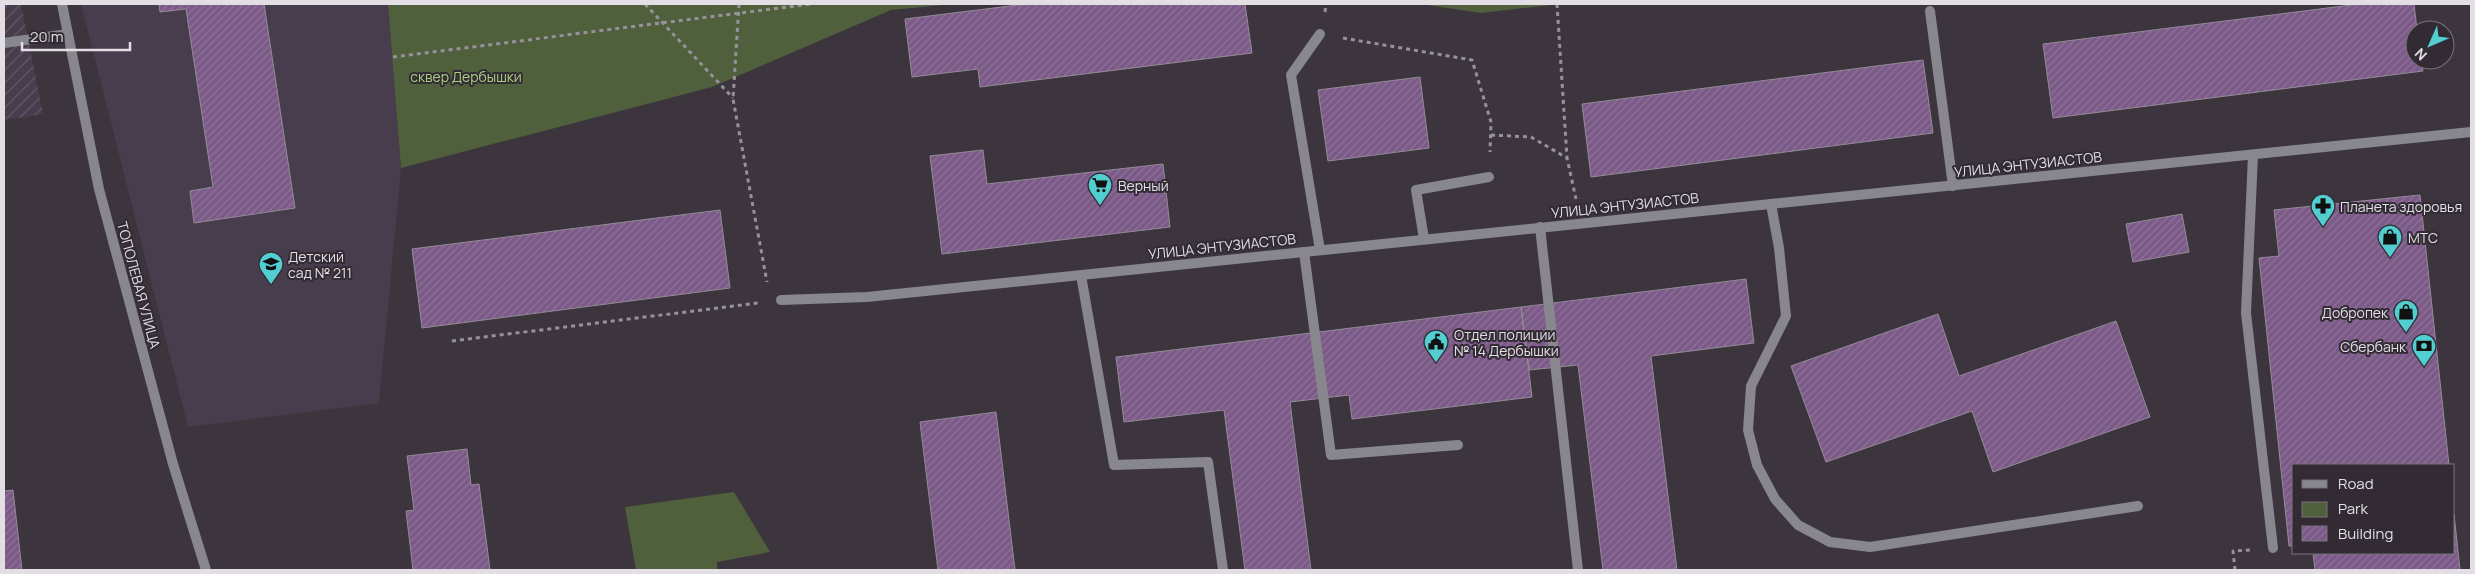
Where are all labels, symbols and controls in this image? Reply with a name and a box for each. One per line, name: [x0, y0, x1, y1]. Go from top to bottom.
scale bar: [22, 20, 130, 52]
north arrow: [2405, 20, 2455, 70]
text: 20 m: [30, 26, 63, 47]
text: N: [2410, 44, 2431, 65]
park label: сквер Дербышки: [410, 67, 522, 86]
street label: УЛИЦА ЭНТУЗИАСТОВ: [1953, 147, 2103, 181]
supermarket icon: Верный: [1087, 172, 1113, 206]
place label: Верный: [1118, 176, 1169, 195]
street label: УЛИЦА ЭНТУЗИАСТОВ: [1550, 188, 1700, 222]
pharmacy icon: Планета здоровья: [2310, 193, 2336, 227]
place label: Планета здоровья: [2340, 197, 2462, 216]
street label: ТОПОЛЕВАЯ УЛИЦА: [113, 219, 165, 351]
shop icon: МТС: [2377, 224, 2403, 258]
place label: МТС: [2408, 228, 2438, 247]
street label: УЛИЦА ЭНТУЗИАСТОВ: [1147, 229, 1297, 263]
place label: Детский сад № 211: [288, 247, 352, 282]
school or university icon: Детский сад № 211: [258, 251, 284, 285]
shop icon: Добропек: [2393, 299, 2419, 333]
place label: Добропек: [2322, 303, 2389, 322]
place label: Отдел полиции № 14 Дербышки: [1454, 325, 1559, 360]
public building icon: Отдел полиции № 14 Дербышки: [1423, 329, 1449, 363]
bank icon: Сбербанк: [2411, 333, 2437, 367]
place label: Сбербанк: [2340, 337, 2407, 356]
legend: [2292, 464, 2455, 554]
text: Road: [2338, 473, 2374, 494]
text: Park: [2338, 498, 2368, 519]
text: Building: [2338, 523, 2393, 544]

